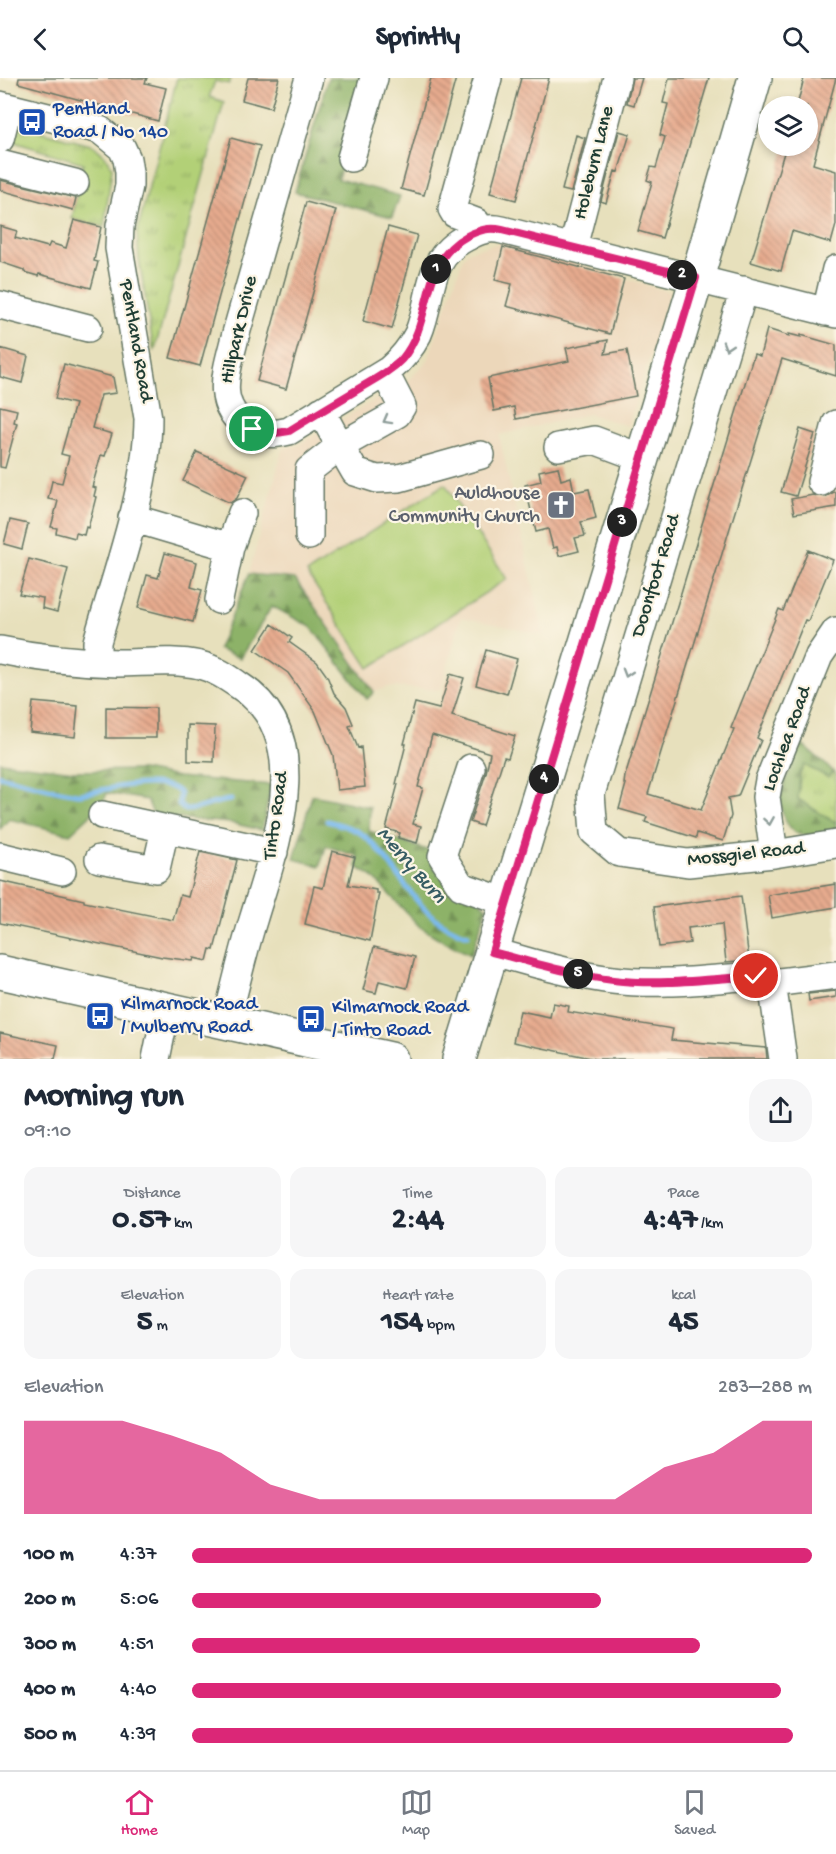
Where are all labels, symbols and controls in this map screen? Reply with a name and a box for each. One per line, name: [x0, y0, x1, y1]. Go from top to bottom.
icon: back: [24, 23, 57, 56]
text: Sprintly: [376, 23, 460, 55]
icon: search: [779, 23, 812, 56]
map controls: [758, 96, 818, 156]
button: layers: [758, 96, 818, 156]
place label: Pentland Road / No 140: [52, 99, 168, 145]
street label: Holeburn Lane: [570, 103, 620, 222]
bus stop icon: Pentland Road / No 140: [16, 106, 48, 138]
pin: 1: [421, 254, 451, 284]
text: 1: [433, 259, 439, 278]
pin: 2: [667, 260, 697, 290]
text: 2: [678, 265, 686, 284]
street label: Hillpark Drive: [216, 273, 264, 386]
street label: Pentland Road: [113, 277, 158, 406]
one-way arrow: [722, 340, 734, 351]
pin: [226, 403, 277, 454]
icon: arrive: [235, 412, 268, 445]
one-way arrow: [383, 412, 393, 424]
place label: Auldhouse Community Church: [389, 483, 541, 529]
church icon: Auldhouse Community Church: [545, 489, 577, 521]
pin: 3: [607, 507, 637, 537]
street label: Doonfoot Road: [627, 510, 687, 642]
text: 3: [618, 512, 626, 531]
one-way arrow: [622, 667, 635, 678]
street label: Lochlea Road: [758, 681, 818, 794]
pin: 4: [529, 764, 559, 794]
street label: Tinto Road: [259, 768, 295, 862]
text: 4: [540, 769, 548, 788]
one-way arrow: [762, 815, 775, 825]
water label: Merry Burn: [370, 822, 451, 910]
street label: Mossgiel Road: [686, 837, 808, 873]
pin: [730, 950, 781, 1001]
pin: 5: [563, 959, 593, 989]
icon: check: [739, 959, 772, 992]
text: 5: [574, 964, 582, 983]
place label: Kilmarnock Road / Mulberry Road: [121, 994, 259, 1040]
place label: Kilmarnock Road / Tinto Road: [332, 997, 470, 1043]
bus stop icon: Kilmarnock Road / Mulberry Road: [84, 1000, 116, 1032]
bus stop icon: Kilmarnock Road / Tinto Road: [295, 1003, 327, 1035]
text: Morning run: [24, 1079, 184, 1117]
button: share: [749, 1079, 812, 1142]
text: 09:10: [24, 1121, 71, 1144]
text: Distance: [124, 1185, 181, 1204]
text: Time: [403, 1185, 433, 1204]
text: Pace: [668, 1185, 699, 1204]
text: 0.57: [112, 1204, 170, 1239]
text: 2:44: [392, 1204, 444, 1239]
text: 4:47: [644, 1204, 697, 1239]
text: km: [170, 1215, 192, 1234]
text: /km: [697, 1215, 723, 1234]
text: Elevation: [121, 1287, 184, 1306]
text: Heart rate: [382, 1287, 454, 1306]
text: kcal: [671, 1287, 696, 1306]
text: 5: [137, 1306, 153, 1341]
text: 154: [381, 1306, 423, 1341]
text: 45: [669, 1306, 699, 1341]
text: m: [153, 1317, 168, 1336]
text: bpm: [423, 1317, 455, 1336]
text: Elevation: [24, 1377, 104, 1400]
text: 283–288 m: [718, 1377, 812, 1400]
text: 100 m: [24, 1544, 74, 1567]
text: 4:37: [120, 1544, 157, 1567]
text: 200 m: [24, 1589, 75, 1612]
text: 5:06: [120, 1589, 158, 1612]
text: 300 m: [24, 1634, 76, 1657]
text: 4:51: [120, 1634, 154, 1657]
text: 400 m: [24, 1679, 75, 1702]
text: 4:40: [120, 1679, 157, 1702]
text: 500 m: [24, 1724, 76, 1747]
text: 4:39: [120, 1724, 156, 1747]
tab: Home: [121, 1786, 158, 1841]
tab: Map: [400, 1786, 433, 1841]
tab: Saved: [674, 1786, 715, 1841]

